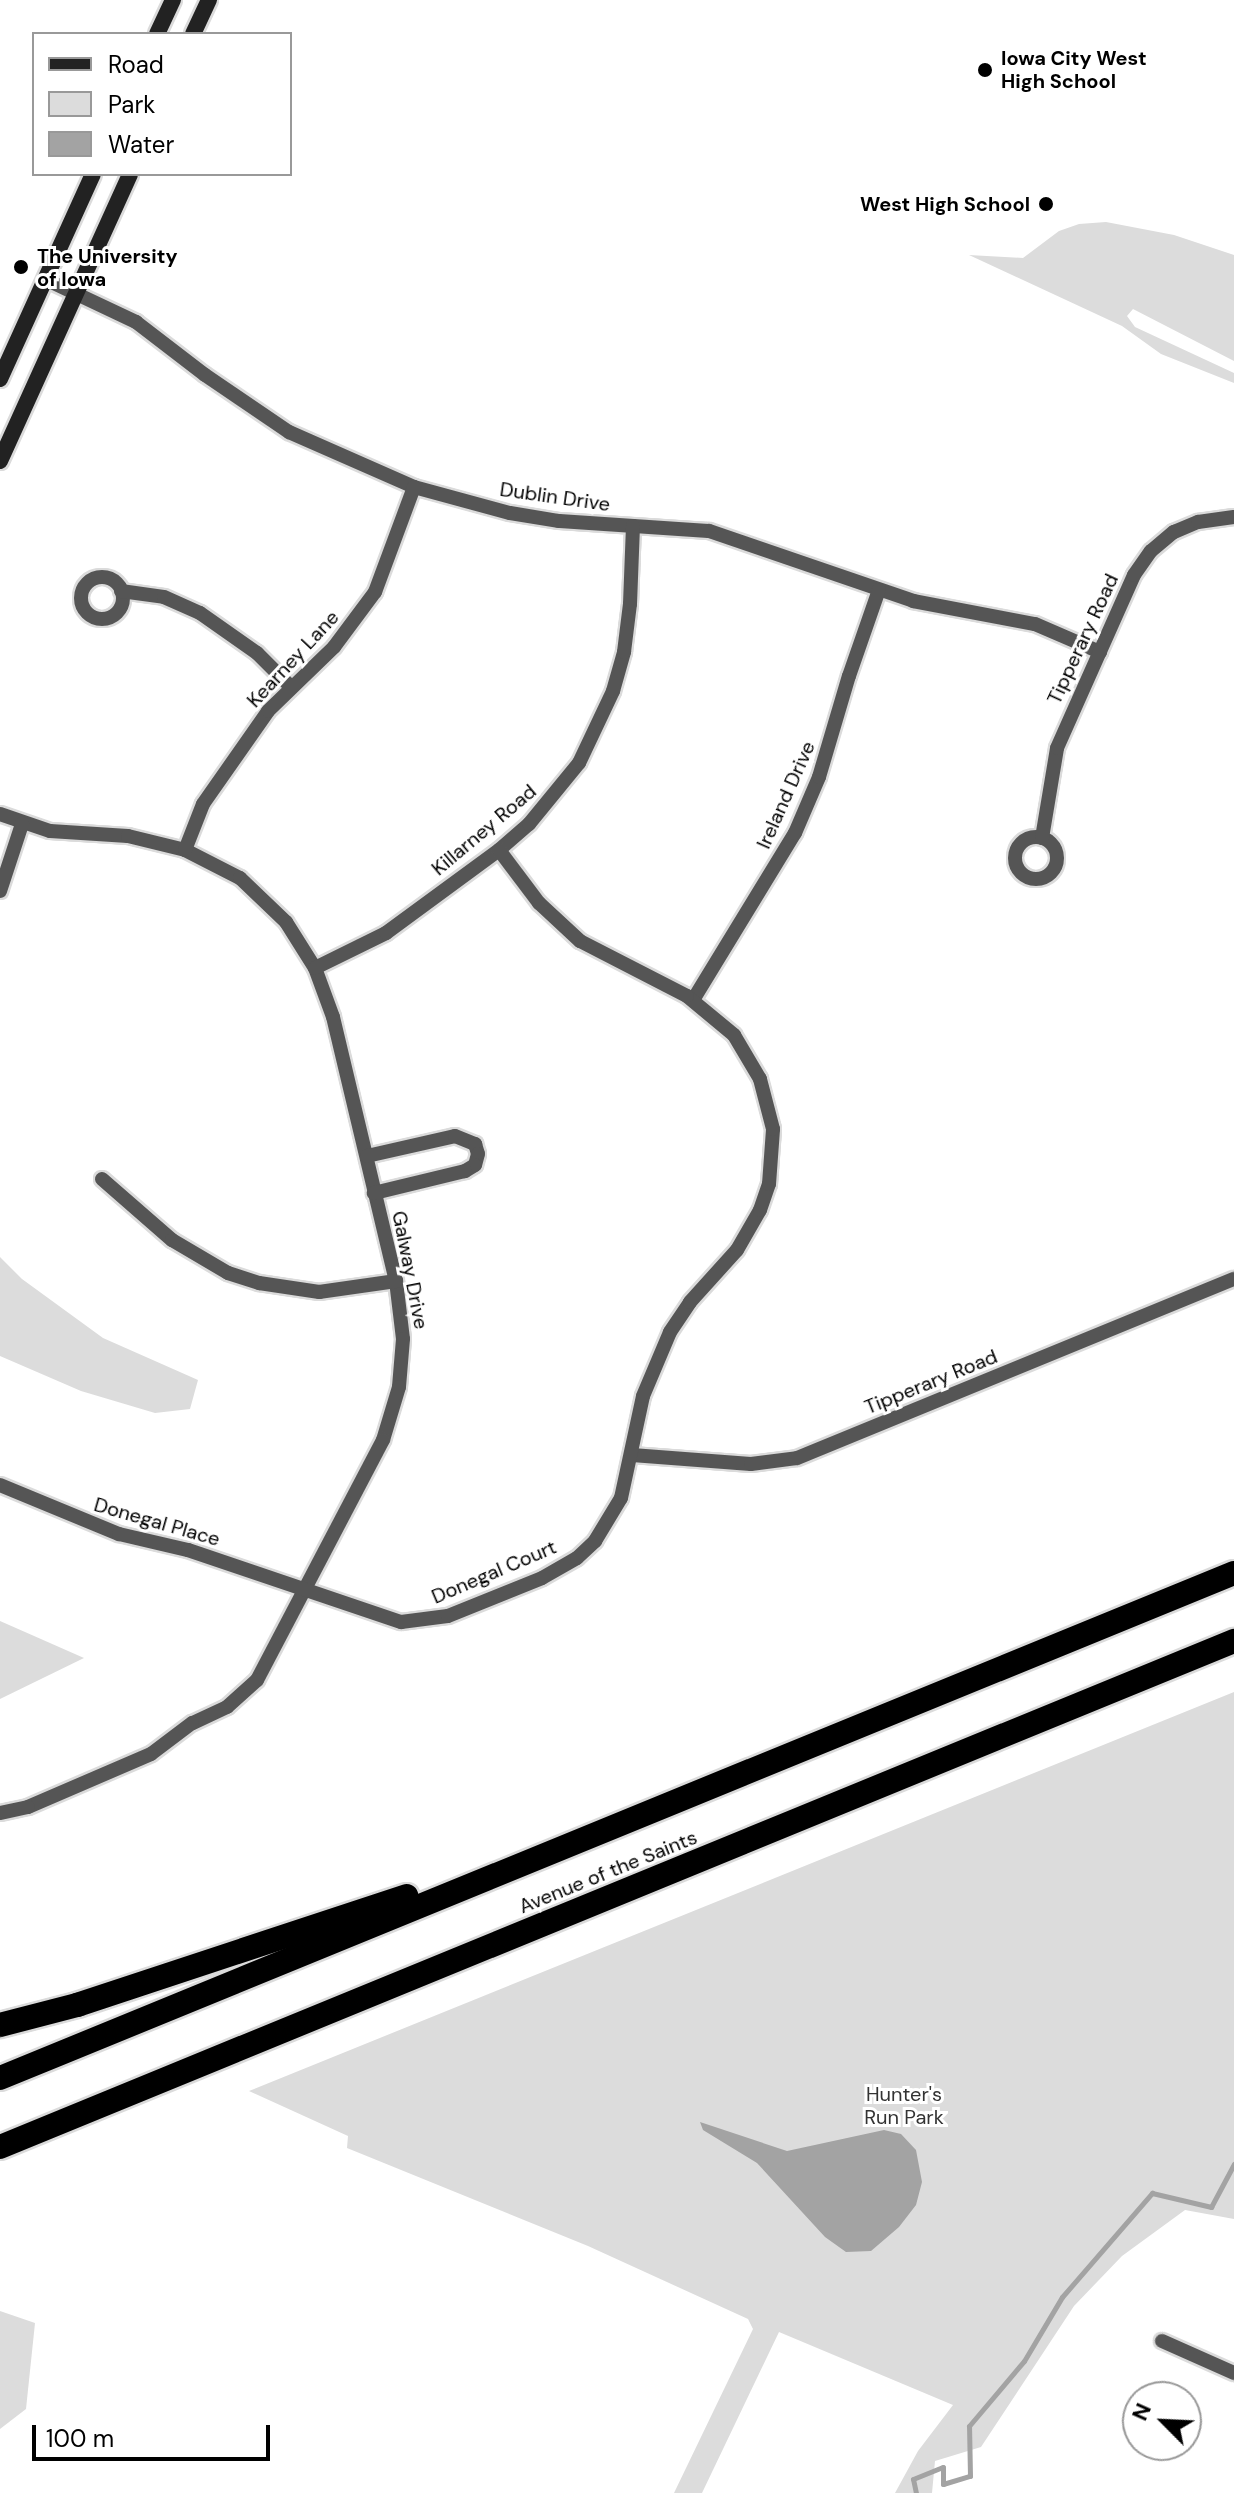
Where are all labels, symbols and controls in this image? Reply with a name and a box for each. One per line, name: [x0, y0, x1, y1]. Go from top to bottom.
legend: [32, 32, 292, 176]
place label: Iowa City West High School: [1001, 46, 1147, 93]
text: Road: [108, 49, 164, 80]
marker: Iowa City West High School: [976, 61, 994, 79]
text: Park: [108, 89, 155, 120]
text: Water: [108, 129, 174, 160]
place label: West High School: [860, 192, 1030, 216]
marker: West High School: [1037, 195, 1055, 213]
place label: The University of Iowa: [37, 244, 177, 291]
marker: The University of Iowa: [12, 258, 30, 276]
street label: Dublin Drive: [498, 477, 612, 517]
street label: Tipperary Road: [1042, 570, 1124, 708]
street label: Kearney Lane: [242, 606, 344, 712]
street label: Ireland Drive: [752, 738, 820, 852]
street label: Killarney Road: [427, 779, 541, 881]
street label: Galway Drive: [387, 1209, 433, 1331]
street label: Tipperary Road: [861, 1344, 1001, 1420]
street label: Donegal Place: [91, 1493, 223, 1551]
street label: Donegal Court: [428, 1535, 560, 1609]
street label: Avenue of the Saints: [515, 1825, 701, 1919]
park label: Hunter's Run Park: [864, 2082, 944, 2129]
north arrow: [1122, 2381, 1202, 2461]
text: N: [1125, 2399, 1158, 2425]
scale bar: [36, 2409, 274, 2459]
text: 100 m: [46, 2423, 114, 2454]

